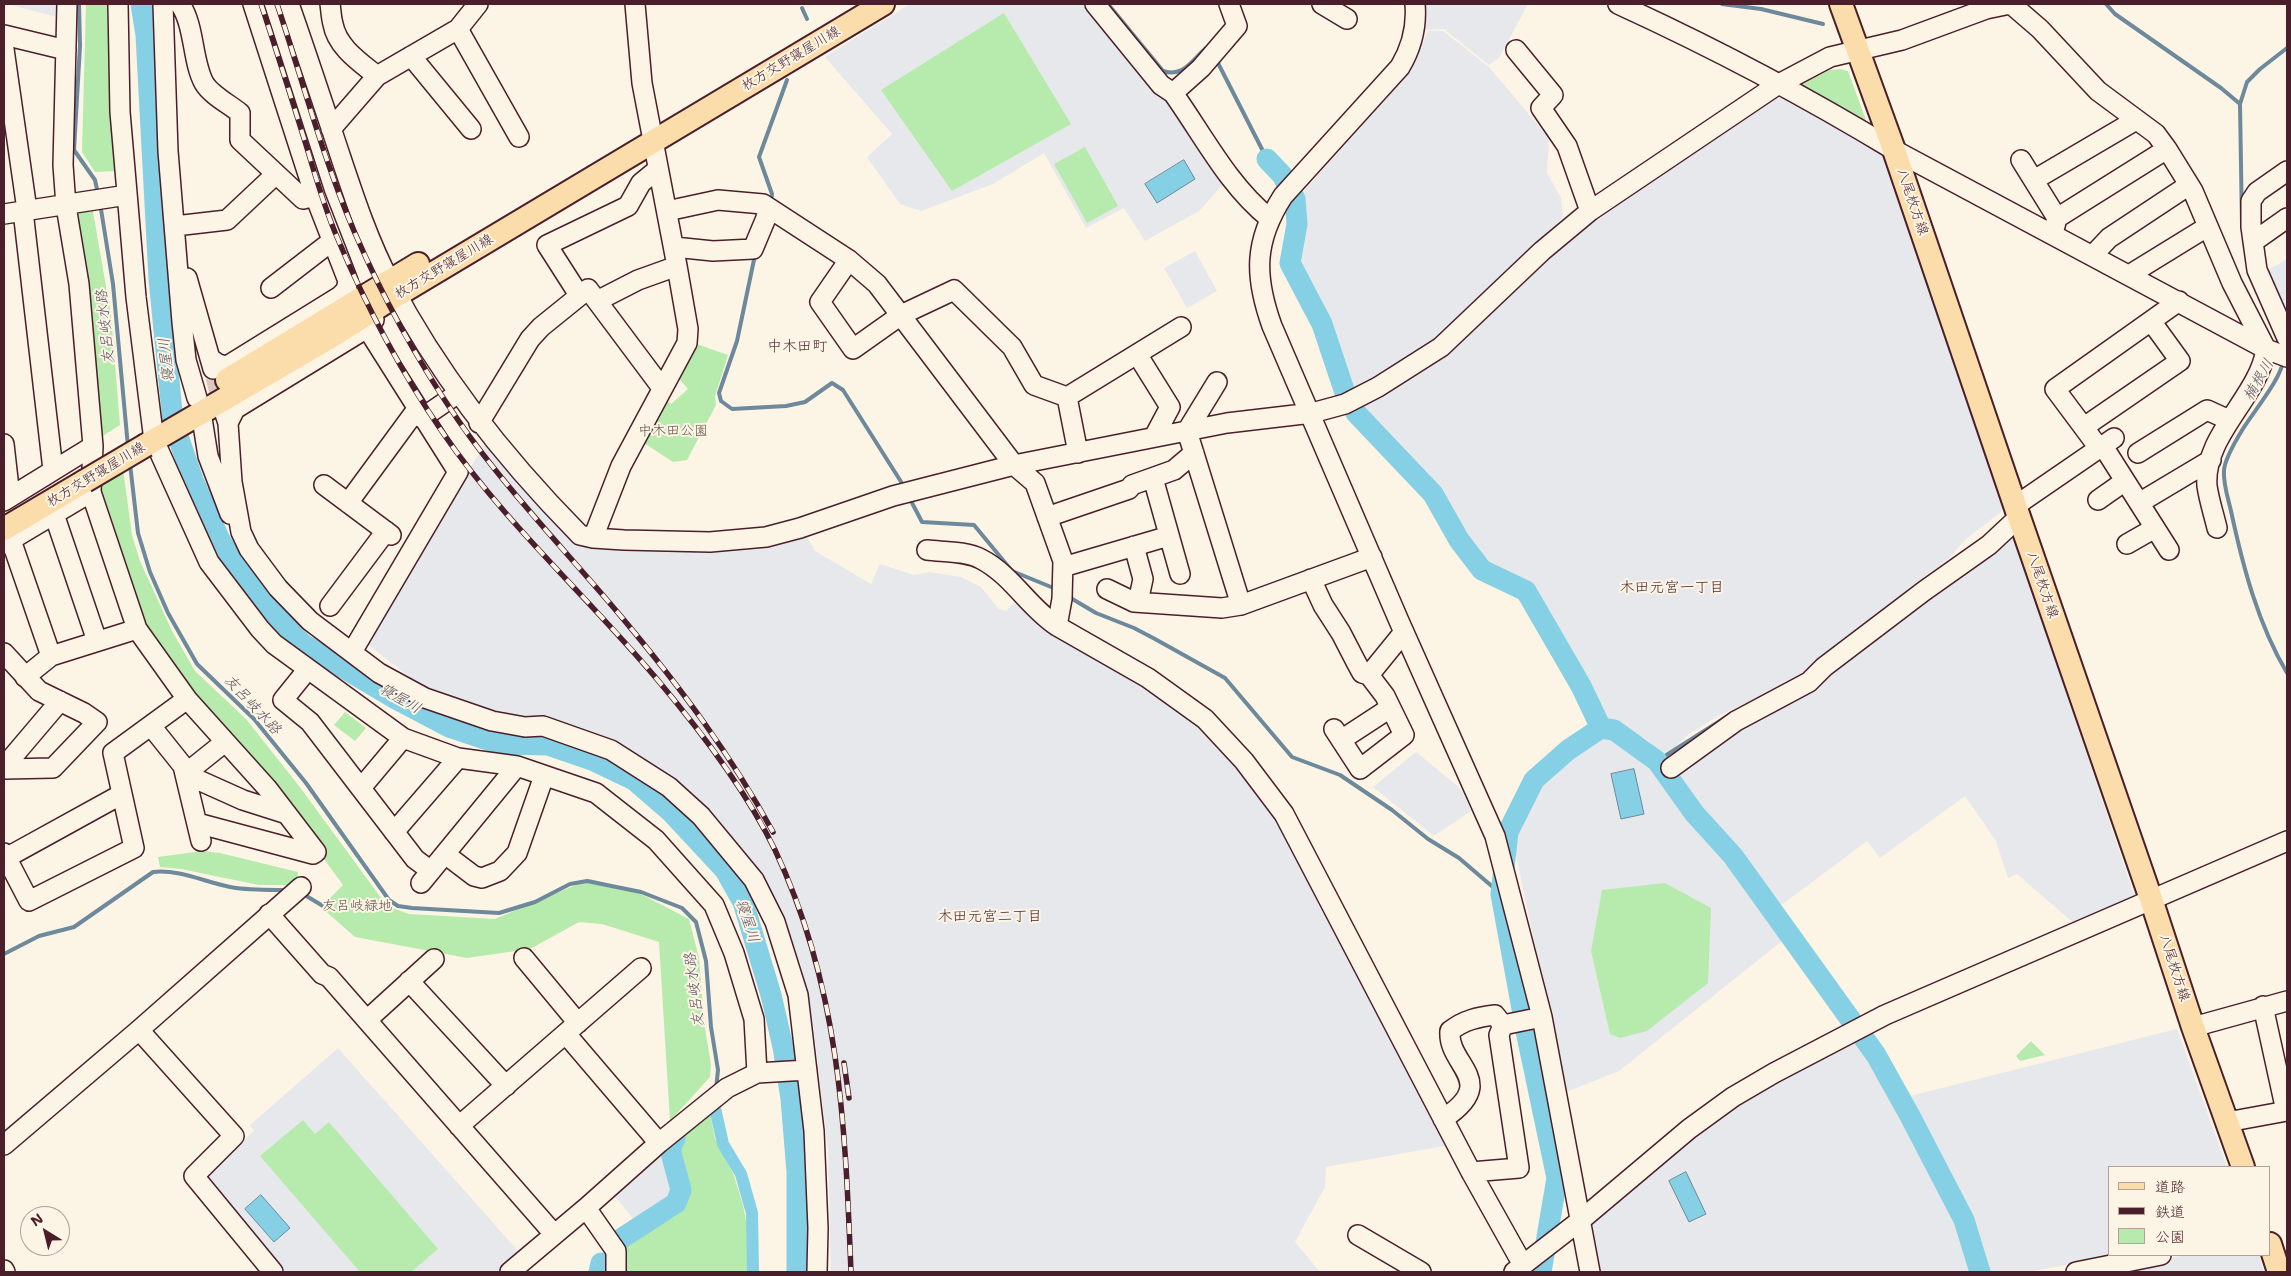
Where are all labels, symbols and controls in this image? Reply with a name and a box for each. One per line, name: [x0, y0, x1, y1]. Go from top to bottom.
street label: 枚方交野寝屋川線: [739, 23, 843, 95]
street label: 八尾枚方線: [1893, 166, 1931, 238]
street label: 枚方交野寝屋川線: [392, 231, 496, 303]
water label: 友呂岐水路: [93, 289, 119, 365]
water label: 寝屋川: [156, 337, 178, 383]
district label: 中木田町: [767, 338, 827, 356]
water label: 楠根川: [2240, 356, 2278, 404]
park label: 中木田公園: [638, 423, 708, 439]
street label: 枚方交野寝屋川線: [44, 439, 148, 511]
street label: 八尾枚方線: [2023, 549, 2061, 621]
district label: 木田元宮一丁目: [1620, 579, 1724, 597]
water label: 友呂岐水路: [220, 671, 284, 739]
water label: 寝屋川: [376, 680, 424, 718]
water label: 寝屋川: [731, 897, 763, 945]
park label: 友呂岐緑地: [322, 898, 392, 914]
district label: 木田元宮二丁目: [938, 908, 1042, 926]
street label: 八尾枚方線: [2155, 932, 2193, 1004]
water label: 友呂岐水路: [681, 952, 709, 1028]
legend: [2108, 1166, 2271, 1256]
text: 道路: [2155, 1177, 2185, 1197]
text: 鉄道: [2155, 1202, 2185, 1222]
north arrow: [20, 1206, 70, 1256]
text: N: [27, 1209, 47, 1230]
text: 公園: [2155, 1227, 2185, 1247]

